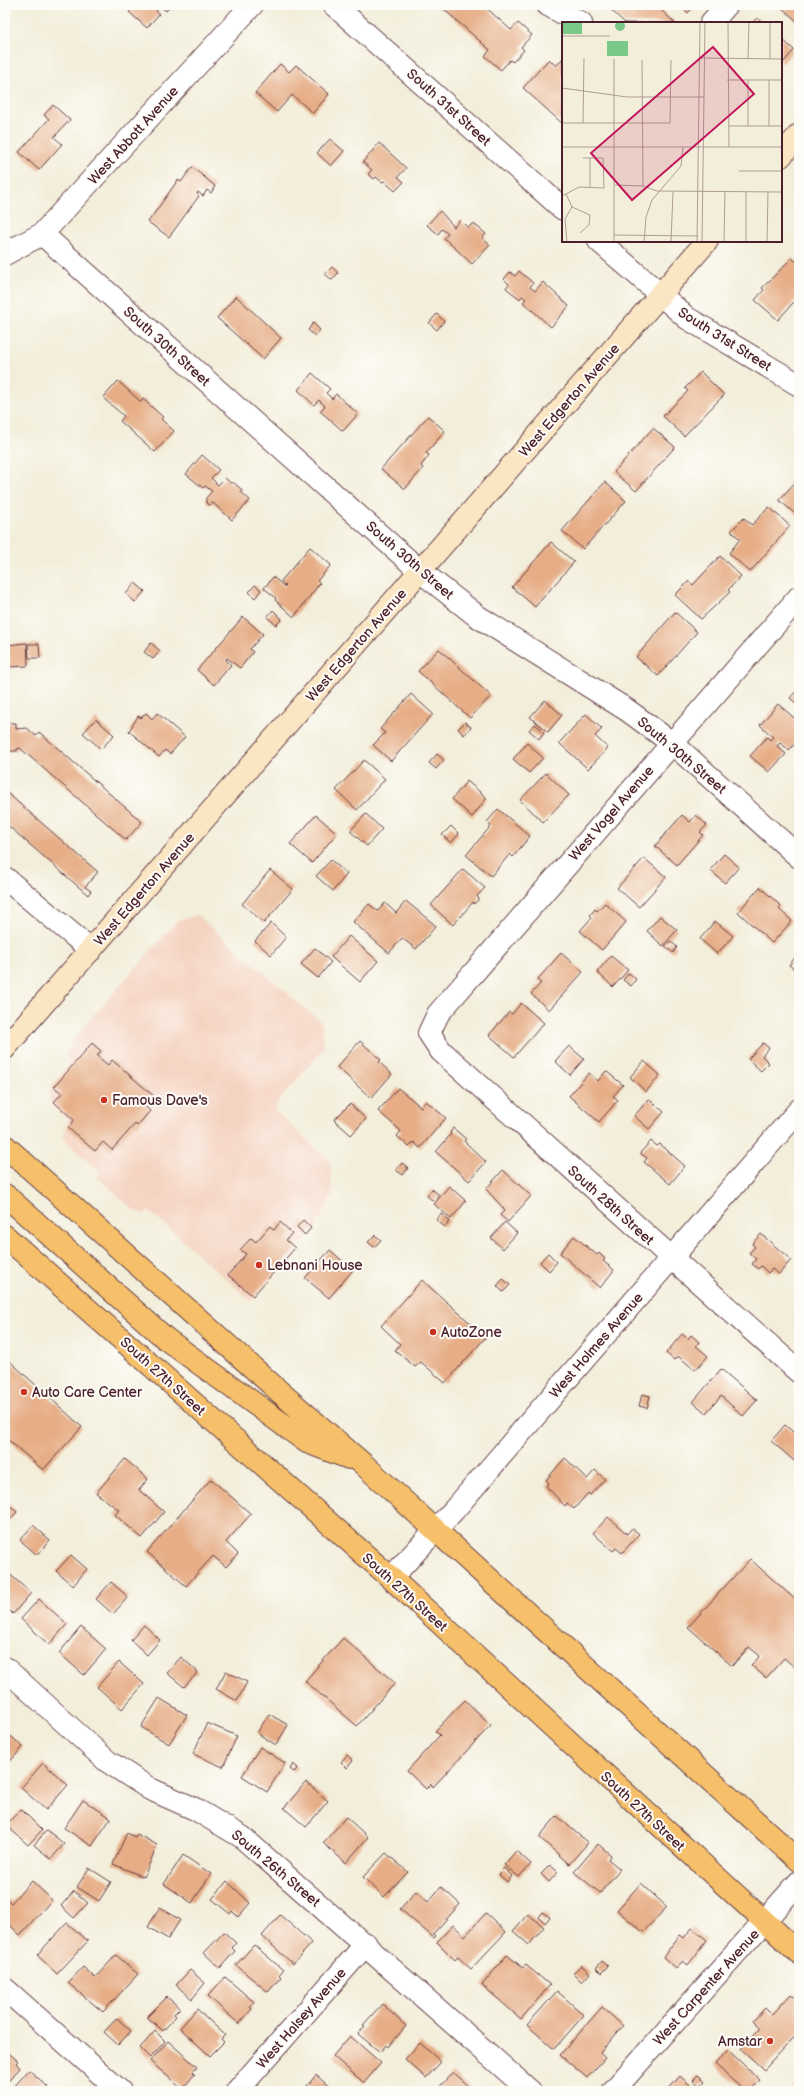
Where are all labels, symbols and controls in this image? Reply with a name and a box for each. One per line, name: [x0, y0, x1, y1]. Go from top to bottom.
inset map: [562, 22, 782, 242]
street label: South 31st Street: [403, 65, 495, 150]
street label: West Abbott Avenue: [85, 83, 182, 188]
street label: South 30th Street: [120, 303, 214, 390]
street label: South 31st Street: [675, 304, 775, 375]
street label: West Edgerton Avenue: [516, 340, 623, 460]
street label: South 30th Street: [362, 518, 458, 604]
street label: West Edgerton Avenue: [303, 585, 410, 705]
street label: South 30th Street: [634, 713, 730, 798]
street label: West Vogel Avenue: [565, 762, 657, 864]
street label: West Edgerton Avenue: [91, 829, 198, 949]
place label: Famous Dave's: [112, 1092, 208, 1109]
marker: Famous Dave's: [99, 1095, 109, 1105]
street label: South 28th Street: [564, 1162, 658, 1249]
place label: Lebnani House: [267, 1257, 363, 1274]
marker: Lebnani House: [254, 1260, 264, 1270]
street label: West Holmes Avenue: [546, 1289, 647, 1402]
place label: AutoZone: [441, 1324, 502, 1341]
marker: AutoZone: [428, 1327, 438, 1337]
street label: South 27th Street: [116, 1334, 209, 1420]
place label: Auto Care Center: [32, 1384, 143, 1401]
marker: Auto Care Center: [19, 1387, 29, 1397]
street label: South 27th Street: [358, 1550, 451, 1636]
street label: South 27th Street: [597, 1768, 689, 1855]
street label: South 26th Street: [228, 1826, 324, 1911]
street label: West Carpenter Avenue: [650, 1926, 763, 2049]
street label: West Halsey Avenue: [253, 1965, 350, 2072]
place label: Amstar: [718, 2033, 763, 2050]
marker: Amstar: [765, 2036, 775, 2046]

